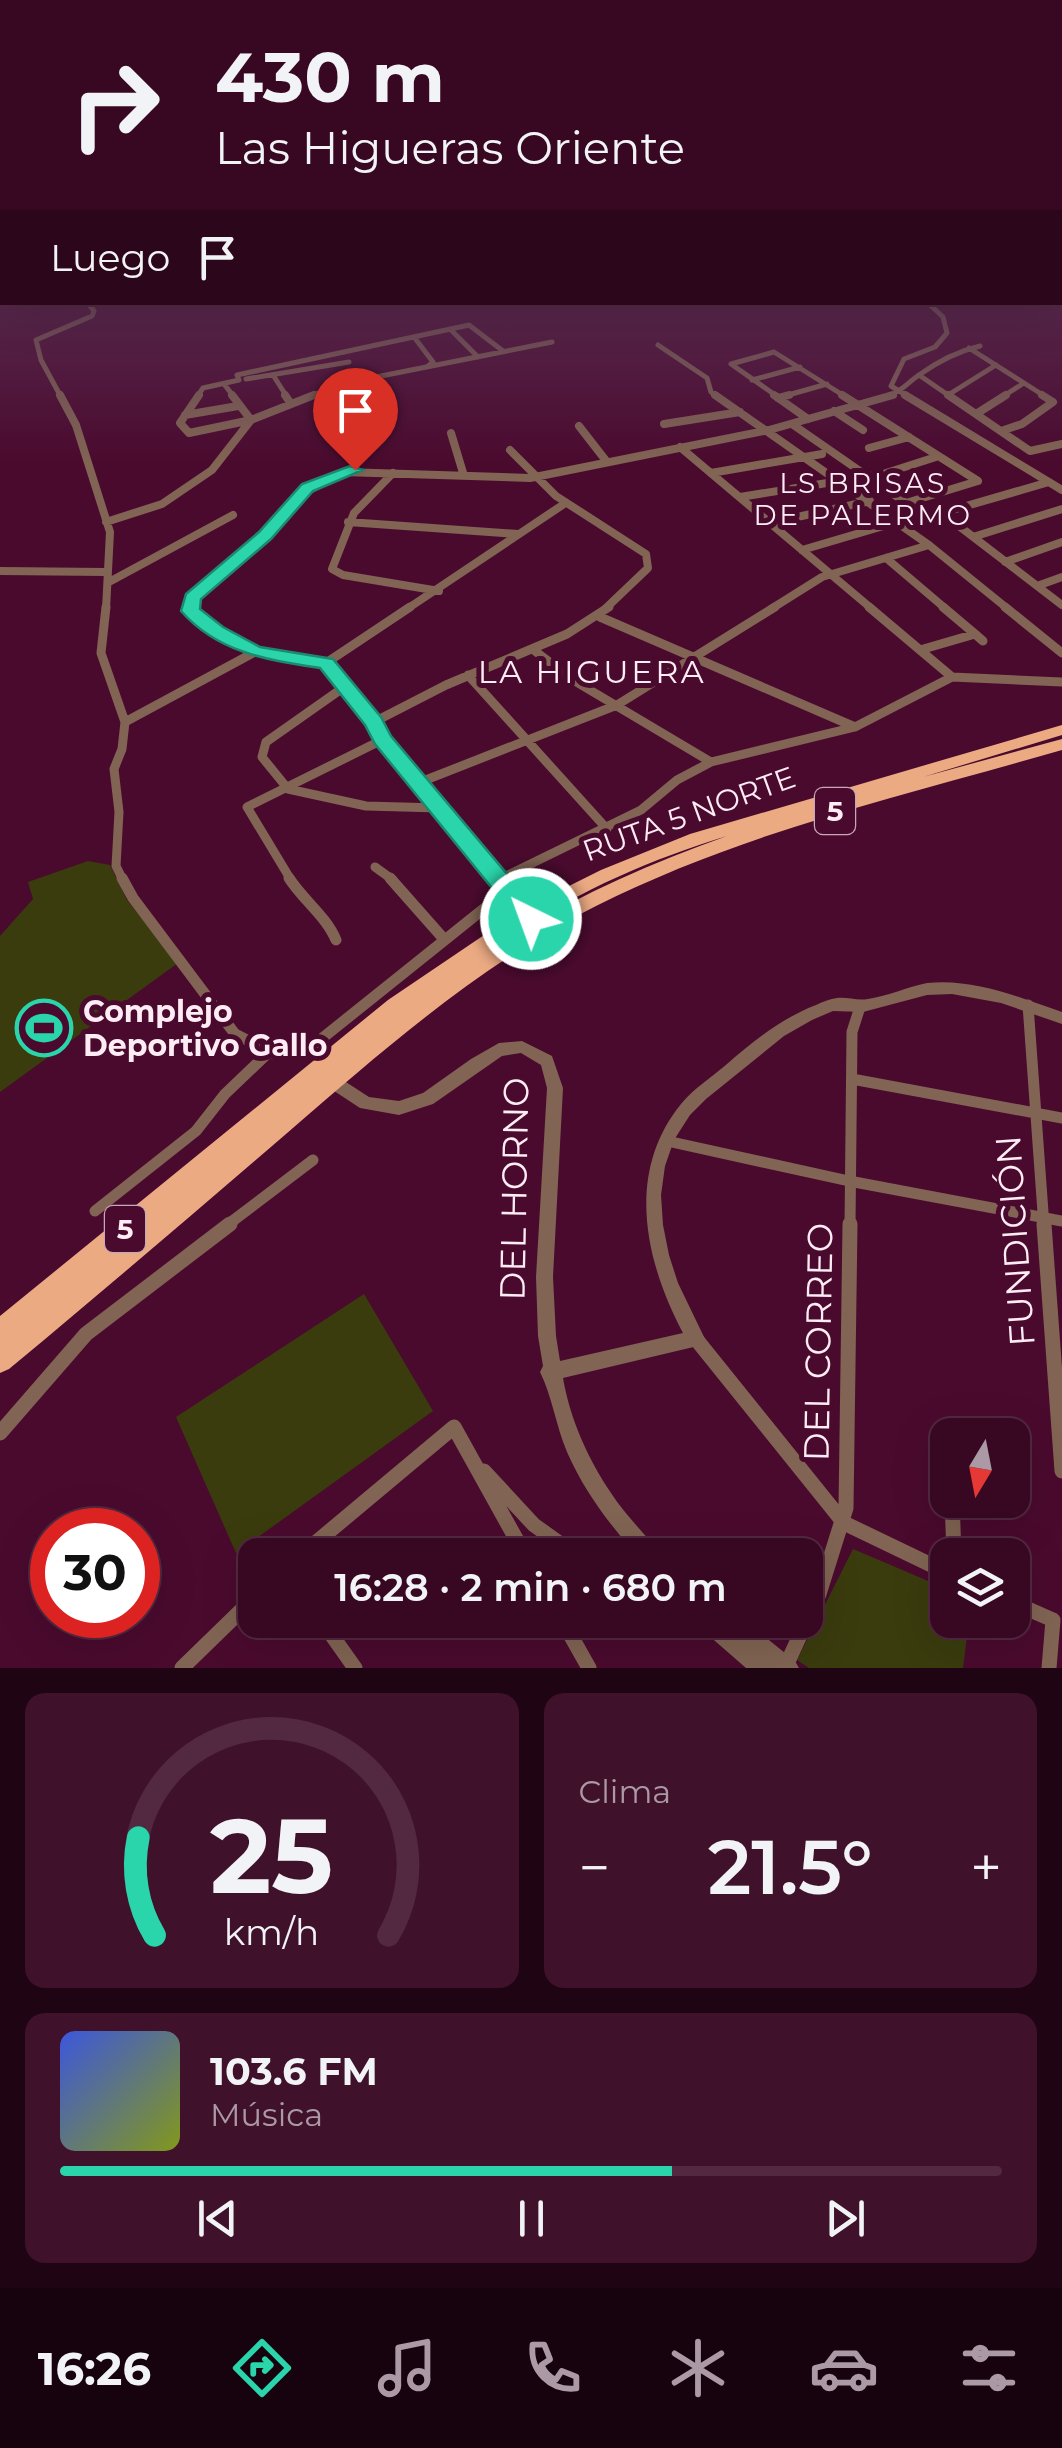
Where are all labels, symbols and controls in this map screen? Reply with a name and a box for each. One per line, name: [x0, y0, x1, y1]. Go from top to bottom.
text: 430 m: [215, 34, 445, 120]
icon: right: [50, 40, 180, 170]
text: Las Higueras Oriente: [215, 120, 685, 175]
icon: arrive: [190, 230, 245, 285]
text: Luego: [50, 234, 170, 281]
pin: [313, 368, 398, 471]
icon: arrive: [328, 383, 383, 438]
district label: LS BRISAS DE PALERMO: [754, 466, 972, 532]
district label: LA HIGUERA: [478, 652, 706, 691]
street label: RUTA 5 NORTE: [578, 758, 800, 870]
road number: 5: [815, 788, 855, 834]
position arrow: [479, 867, 583, 971]
place label: Complejo Deportivo Gallo: [83, 993, 328, 1064]
sports icon: Complejo Deportivo Gallo: [14, 998, 74, 1058]
street label: DEL HORNO: [491, 1077, 537, 1301]
street label: FUNDICIÓN: [986, 1134, 1044, 1348]
road number: 5: [105, 1206, 145, 1252]
street label: DEL CORREO: [794, 1222, 842, 1462]
north arrow: [930, 1418, 1030, 1518]
map controls: [930, 1418, 1030, 1638]
speed limit sign: 30: [30, 1508, 160, 1638]
button: layers: [930, 1538, 1030, 1638]
text: 16:28 · 2 min · 680 m: [334, 1564, 727, 1611]
text: Clima: [579, 1772, 671, 1811]
text: 25: [210, 1792, 333, 1919]
text: 21.5°: [708, 1821, 873, 1913]
text: −: [579, 1834, 610, 1901]
text: +: [970, 1834, 1002, 1901]
text: km/h: [224, 1910, 319, 1954]
text: 103.6 FM: [210, 2048, 378, 2095]
text: Música: [210, 2095, 323, 2134]
icon: previous: [190, 2191, 245, 2246]
icon: pause: [504, 2191, 559, 2246]
icon: next: [818, 2191, 873, 2246]
icon: directions: [227, 2333, 297, 2403]
icon: music: [372, 2333, 442, 2403]
icon: phone: [518, 2333, 588, 2403]
icon: climate: [663, 2333, 733, 2403]
icon: car: [809, 2333, 879, 2403]
icon: filters: [954, 2333, 1024, 2403]
text: 16:26: [38, 2341, 151, 2396]

